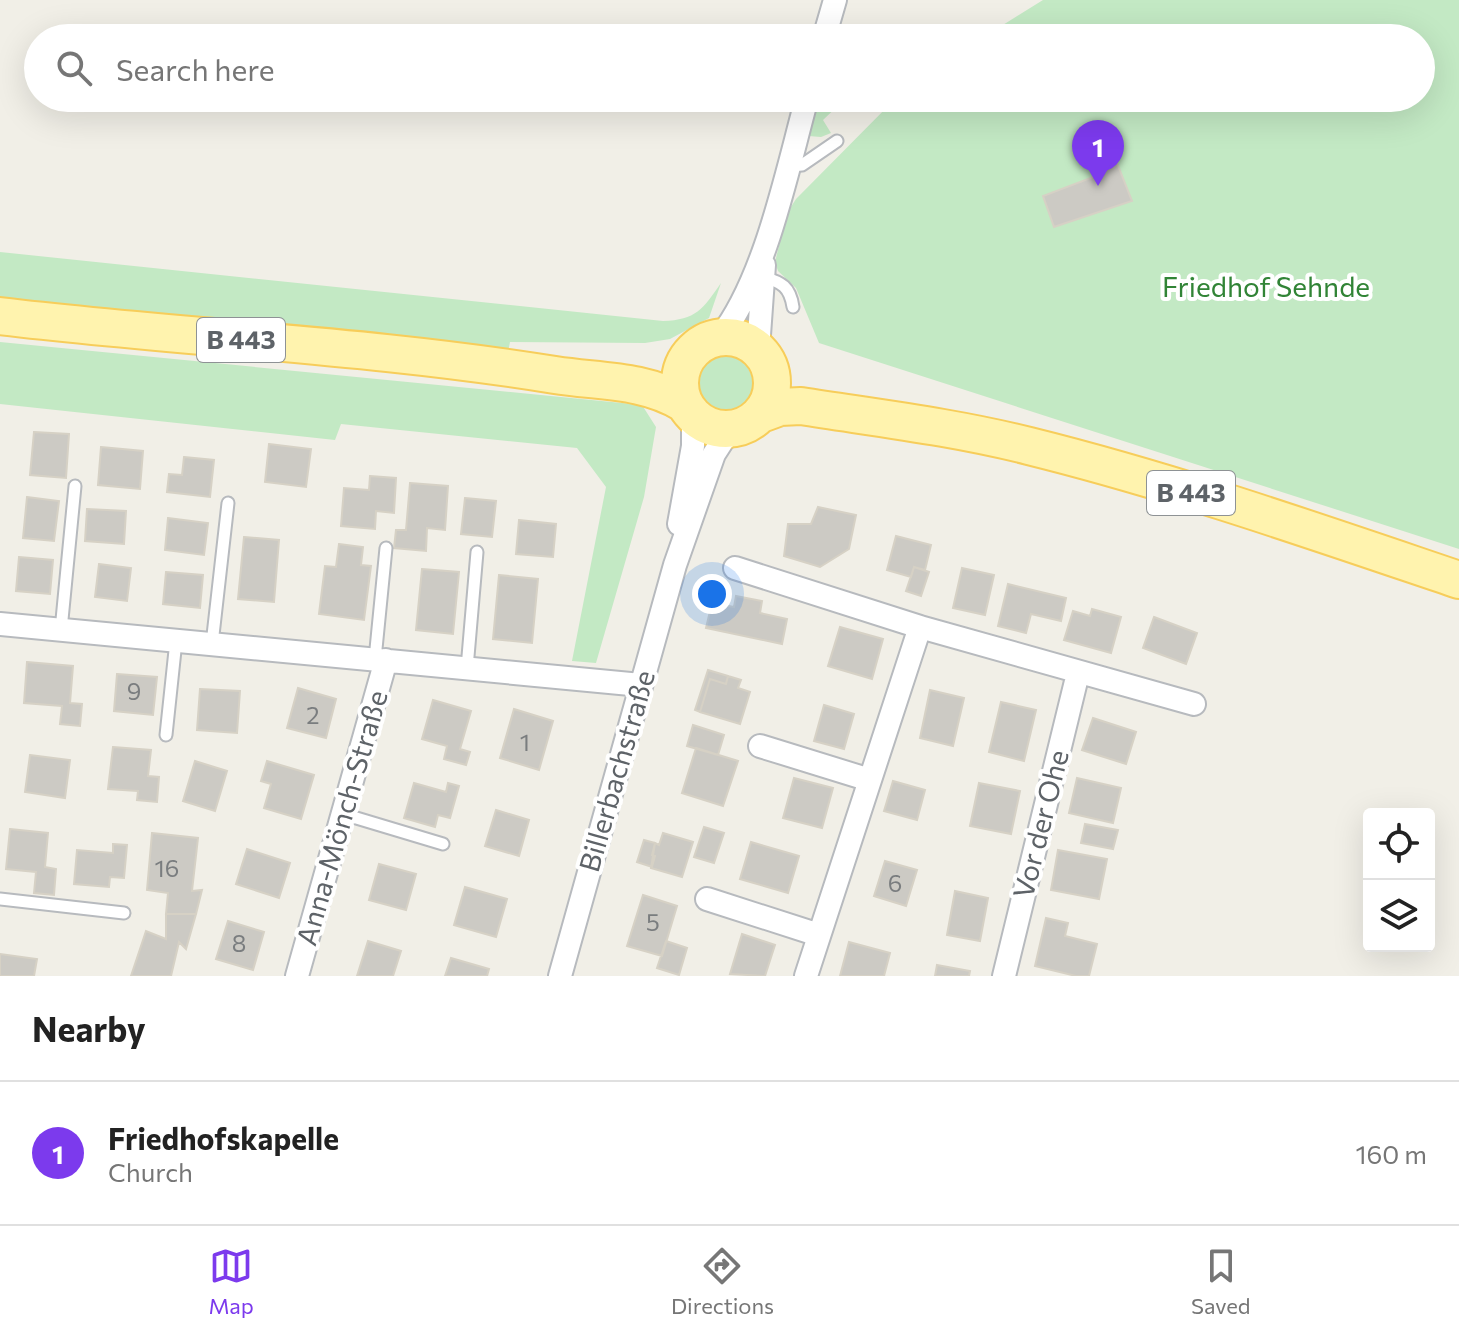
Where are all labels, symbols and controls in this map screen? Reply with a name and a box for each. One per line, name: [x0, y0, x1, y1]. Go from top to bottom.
search box: [24, 24, 1435, 112]
icon: search: [52, 46, 96, 90]
text: Search here: [116, 50, 275, 87]
pin: 1: [1072, 120, 1124, 186]
park label: Friedhof Sehnde: [1162, 269, 1370, 303]
road number: B 443: [197, 318, 285, 362]
road number: B 443: [1147, 471, 1235, 515]
your location: [692, 574, 732, 614]
street label: Billerbachstraße: [571, 666, 661, 875]
house number: 9: [127, 676, 141, 705]
street label: Anna-Mönch-Straße: [288, 686, 394, 949]
house number: 2: [306, 700, 320, 729]
house number: 1: [520, 727, 530, 756]
street label: Vor der Ohe: [1005, 746, 1075, 901]
map controls: [1363, 808, 1435, 952]
button: locate: [1363, 808, 1435, 880]
house number: 16: [155, 853, 179, 882]
house number: 6: [888, 868, 902, 897]
button: layers: [1363, 880, 1435, 952]
house number: 5: [646, 907, 660, 936]
house number: 8: [232, 928, 246, 957]
text: Nearby: [32, 1007, 146, 1049]
text: Friedhofskapelle: [108, 1119, 339, 1156]
text: 1: [52, 1138, 64, 1169]
text: 160 m: [1355, 1138, 1427, 1169]
text: Church: [108, 1156, 193, 1187]
tab: Map: [209, 1244, 254, 1319]
tab: Directions: [671, 1244, 774, 1319]
tab: Saved: [1191, 1244, 1250, 1319]

